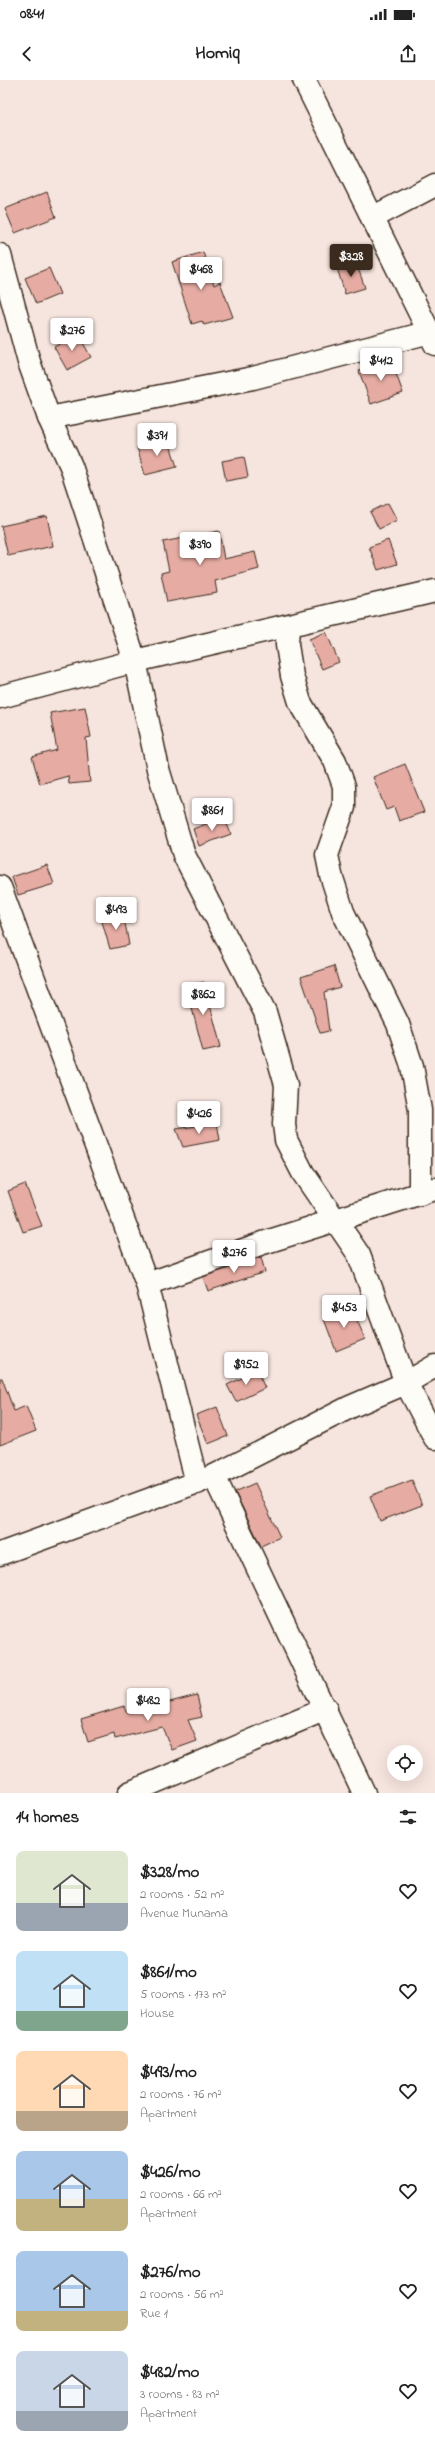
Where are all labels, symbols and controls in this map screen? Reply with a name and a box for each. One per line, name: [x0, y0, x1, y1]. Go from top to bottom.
text: 08:41: [20, 3, 44, 25]
text: Homiq: [195, 41, 240, 67]
icon: back: [16, 43, 38, 65]
icon: share: [397, 43, 419, 65]
pin: $328: [327, 244, 375, 278]
text: $328: [339, 247, 363, 266]
pin: $468: [177, 257, 225, 291]
text: $468: [189, 260, 213, 279]
pin: $276: [48, 318, 96, 352]
text: $276: [59, 321, 85, 340]
pin: $412: [357, 348, 405, 382]
text: $412: [369, 351, 393, 370]
pin: $391: [133, 423, 181, 457]
text: $391: [146, 426, 168, 445]
pin: $390: [176, 532, 224, 566]
text: $390: [189, 535, 211, 554]
pin: $861: [188, 798, 236, 832]
text: $861: [201, 801, 223, 820]
pin: $493: [92, 897, 140, 931]
text: $493: [105, 900, 127, 919]
pin: $862: [179, 982, 227, 1016]
text: $862: [191, 985, 215, 1004]
pin: $426: [175, 1101, 223, 1135]
text: $426: [186, 1104, 212, 1123]
pin: $276: [210, 1240, 258, 1274]
text: $276: [221, 1243, 247, 1262]
pin: $453: [320, 1295, 368, 1329]
text: $453: [331, 1298, 357, 1317]
pin: $952: [222, 1352, 270, 1386]
text: $952: [233, 1355, 259, 1374]
pin: $482: [124, 1688, 172, 1722]
text: $482: [136, 1691, 160, 1710]
map controls: [387, 1745, 423, 1781]
button: locate: [387, 1745, 423, 1781]
text: 14 homes: [16, 1805, 79, 1830]
icon: filters: [397, 1806, 419, 1828]
text: $328/mo: [140, 1860, 199, 1885]
icon: home: [48, 1867, 96, 1915]
icon: heart: [397, 1880, 419, 1902]
text: 2 rooms · 52 m²: [140, 1885, 224, 1904]
text: Avenue Munama: [140, 1904, 228, 1923]
text: $861/mo: [140, 1960, 197, 1985]
icon: home: [48, 1967, 96, 2015]
icon: heart: [397, 1980, 419, 2002]
text: 5 rooms · 173 m²: [140, 1985, 226, 2004]
text: House: [140, 2004, 174, 2023]
text: $493/mo: [140, 2060, 197, 2085]
icon: home: [48, 2067, 96, 2115]
icon: heart: [397, 2080, 419, 2102]
text: 2 rooms · 76 m²: [140, 2085, 222, 2104]
text: Apartment: [140, 2104, 197, 2123]
text: $426/mo: [140, 2160, 201, 2185]
icon: home: [48, 2167, 96, 2215]
icon: heart: [397, 2180, 419, 2202]
text: 2 rooms · 66 m²: [140, 2185, 222, 2204]
text: Apartment: [140, 2204, 197, 2223]
text: $276/mo: [140, 2260, 201, 2285]
icon: home: [48, 2267, 96, 2315]
icon: heart: [397, 2280, 419, 2302]
text: 2 rooms · 56 m²: [140, 2285, 224, 2304]
text: Rue 1: [140, 2304, 168, 2323]
text: $482/mo: [140, 2360, 199, 2385]
icon: home: [48, 2367, 96, 2415]
icon: heart: [397, 2380, 419, 2402]
text: 3 rooms · 83 m²: [140, 2385, 220, 2404]
text: Apartment: [140, 2404, 197, 2423]

